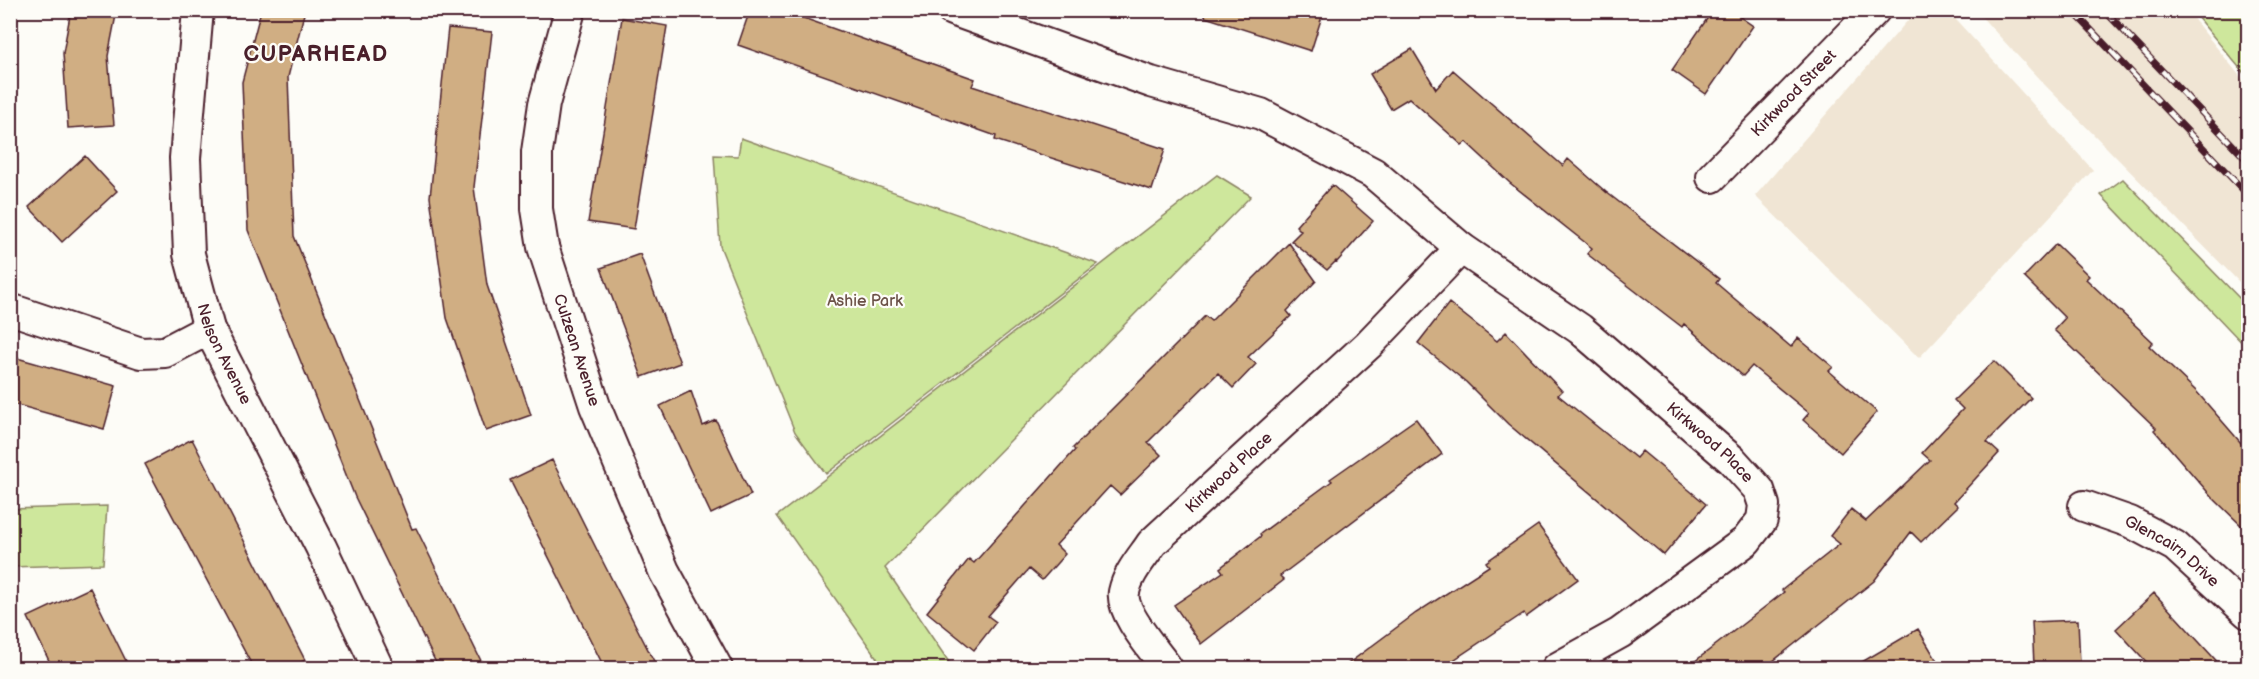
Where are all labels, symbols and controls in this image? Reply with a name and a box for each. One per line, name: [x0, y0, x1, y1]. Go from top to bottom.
district label: CUPARHEAD: [243, 41, 389, 68]
street label: Kirkwood Street: [1747, 46, 1840, 141]
street label: Culzean Avenue: [550, 292, 604, 409]
park label: Ashie Park: [827, 292, 903, 311]
street label: Nelson Avenue: [193, 302, 256, 408]
street label: Kirkwood Place: [1663, 398, 1758, 487]
street label: Kirkwood Place: [1182, 428, 1276, 517]
street label: Glencairn Drive: [2121, 511, 2223, 591]

